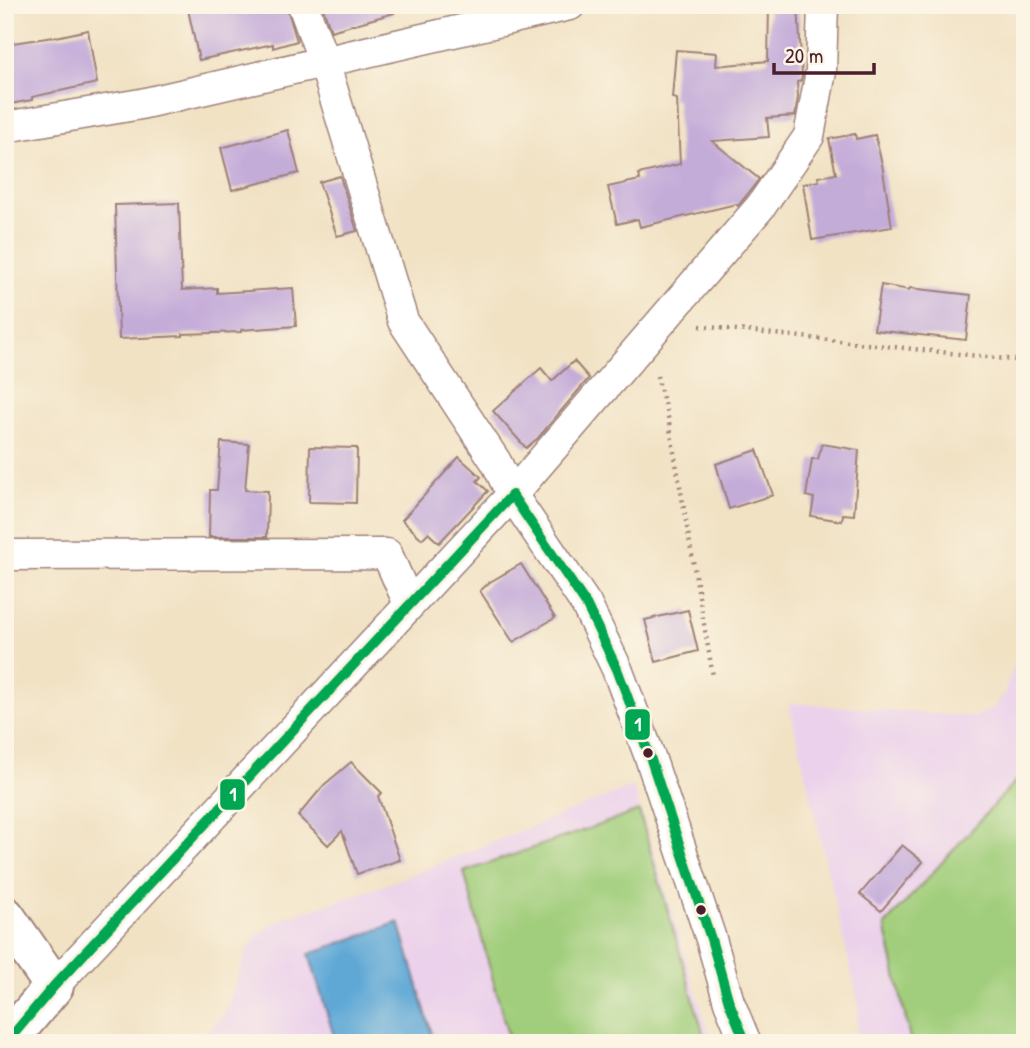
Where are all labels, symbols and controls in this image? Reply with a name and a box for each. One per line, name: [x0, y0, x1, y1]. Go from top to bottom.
scale bar: [774, 32, 874, 76]
text: 20 m: [785, 41, 823, 70]
line badge: 1: [624, 708, 651, 741]
text: 1: [635, 711, 642, 737]
unlabelled marker: [641, 746, 655, 760]
line badge: 1: [219, 778, 246, 811]
text: 1: [230, 781, 237, 807]
unlabelled marker: [694, 903, 708, 917]

